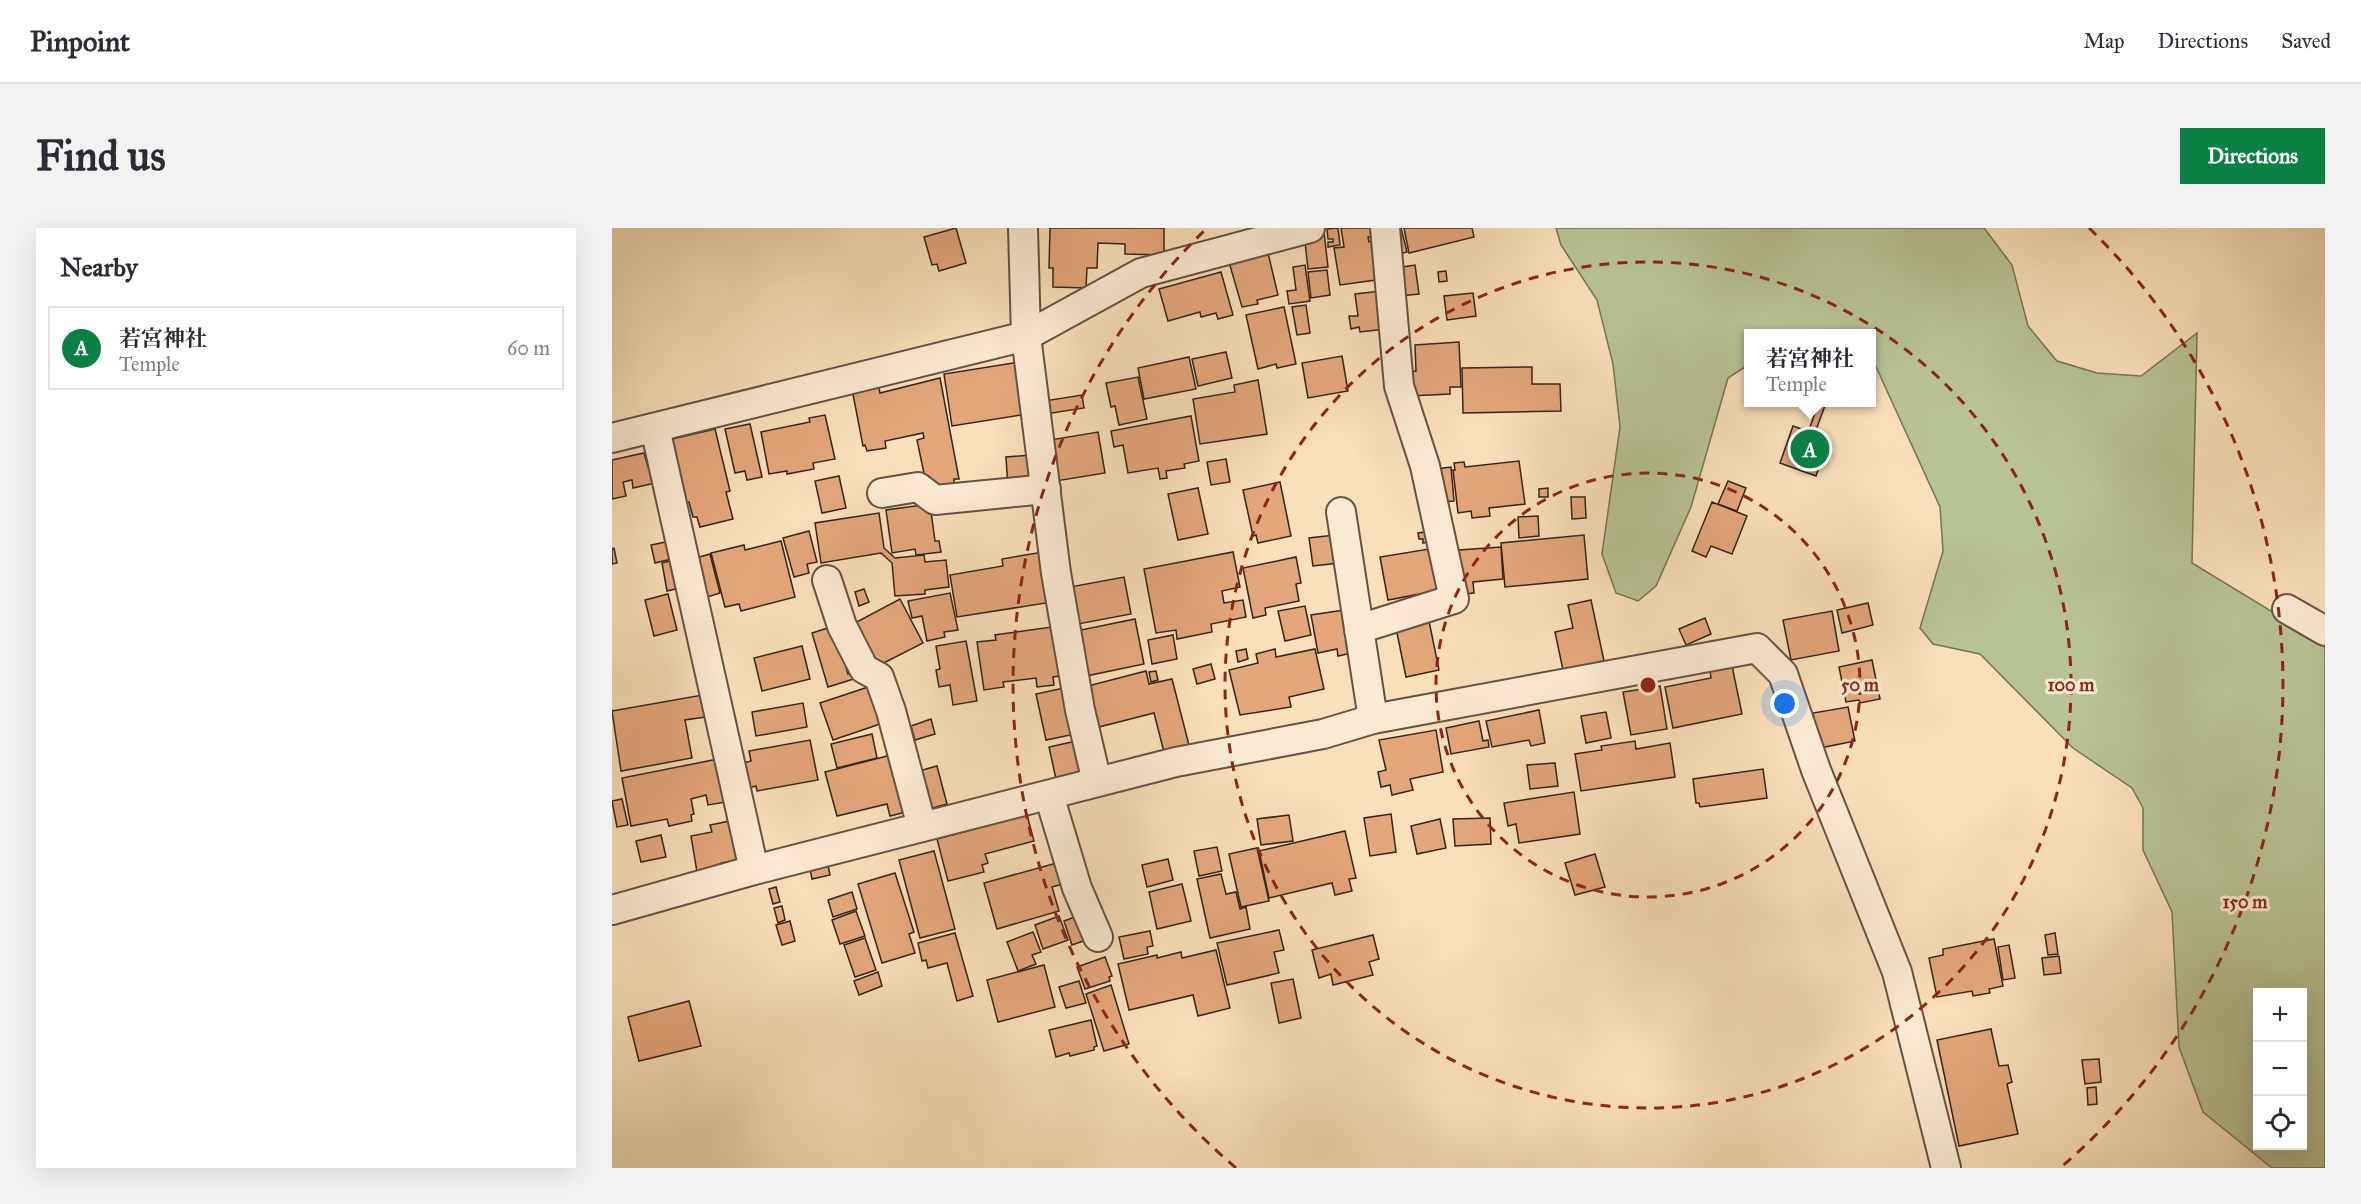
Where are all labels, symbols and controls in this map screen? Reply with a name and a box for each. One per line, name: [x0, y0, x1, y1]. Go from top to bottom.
text: Pinpoint: [30, 24, 130, 59]
text: Map: [2084, 28, 2125, 54]
text: Directions: [2158, 28, 2248, 54]
text: Saved: [2281, 28, 2331, 54]
button: Directions: [2180, 128, 2325, 184]
text: Find us: [36, 130, 166, 182]
text: Nearby: [60, 251, 138, 283]
text: 若宮神社: [119, 325, 207, 352]
popup: [1744, 329, 1876, 407]
text: A: [75, 336, 88, 360]
text: 60 m: [507, 336, 550, 360]
text: 若宮神社: [1766, 345, 1854, 372]
text: Temple: [119, 352, 180, 376]
text: Temple: [1766, 372, 1827, 396]
pin: A: [1790, 426, 1830, 472]
text: 50 m: [1841, 674, 1880, 696]
text: 100 m: [2048, 674, 2095, 696]
centre of rings: [1638, 675, 1658, 695]
your location: [1770, 689, 1799, 718]
text: 150 m: [2223, 891, 2268, 913]
map controls: [2253, 988, 2307, 1150]
button: +: [2253, 988, 2307, 1042]
button: −: [2253, 1042, 2307, 1096]
button: locate: [2253, 1096, 2307, 1150]

